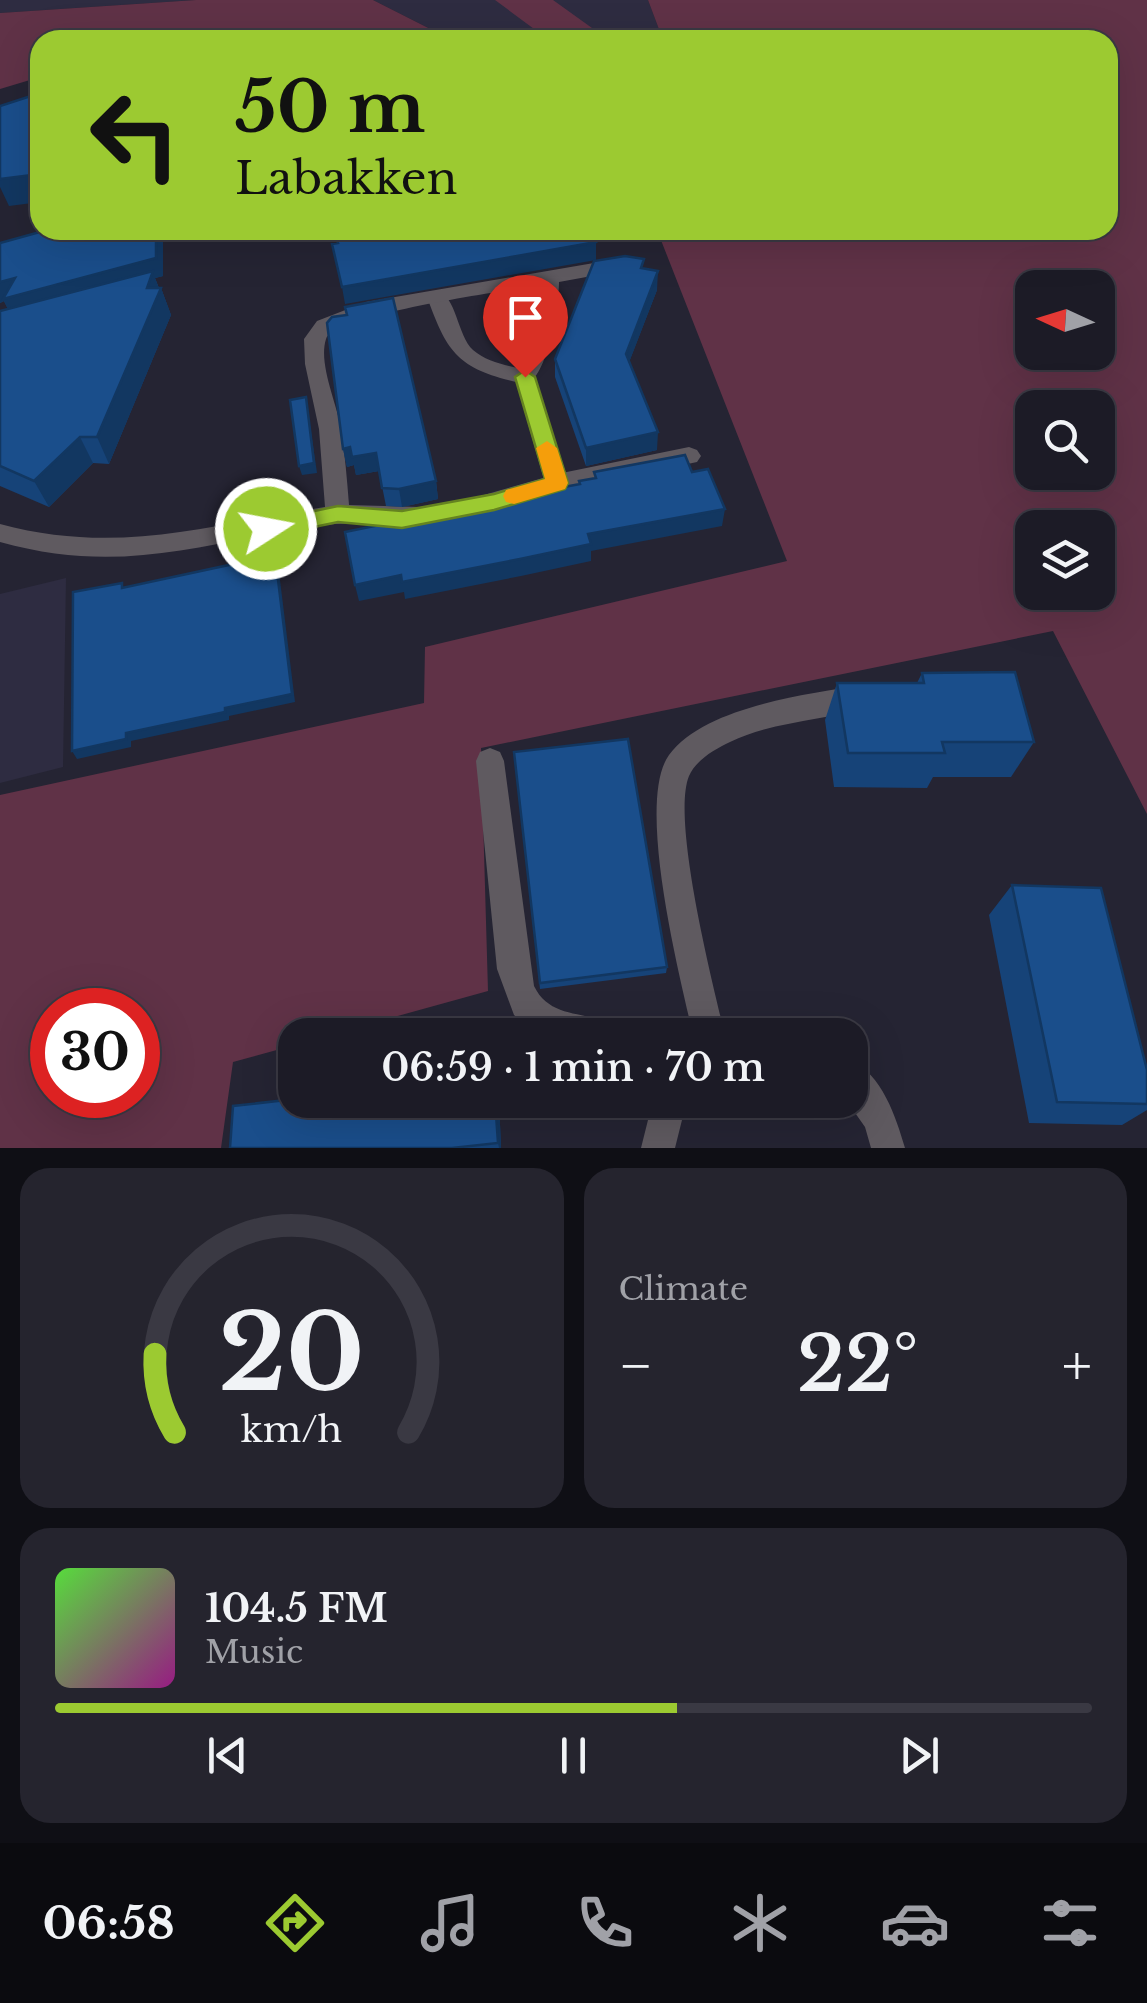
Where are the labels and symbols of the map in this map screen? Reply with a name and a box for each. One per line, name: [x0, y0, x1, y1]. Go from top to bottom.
north arrow: [1015, 270, 1115, 370]
pin: [483, 275, 568, 378]
position arrow: [214, 477, 318, 581]
speed limit sign: 30: [30, 988, 160, 1118]

